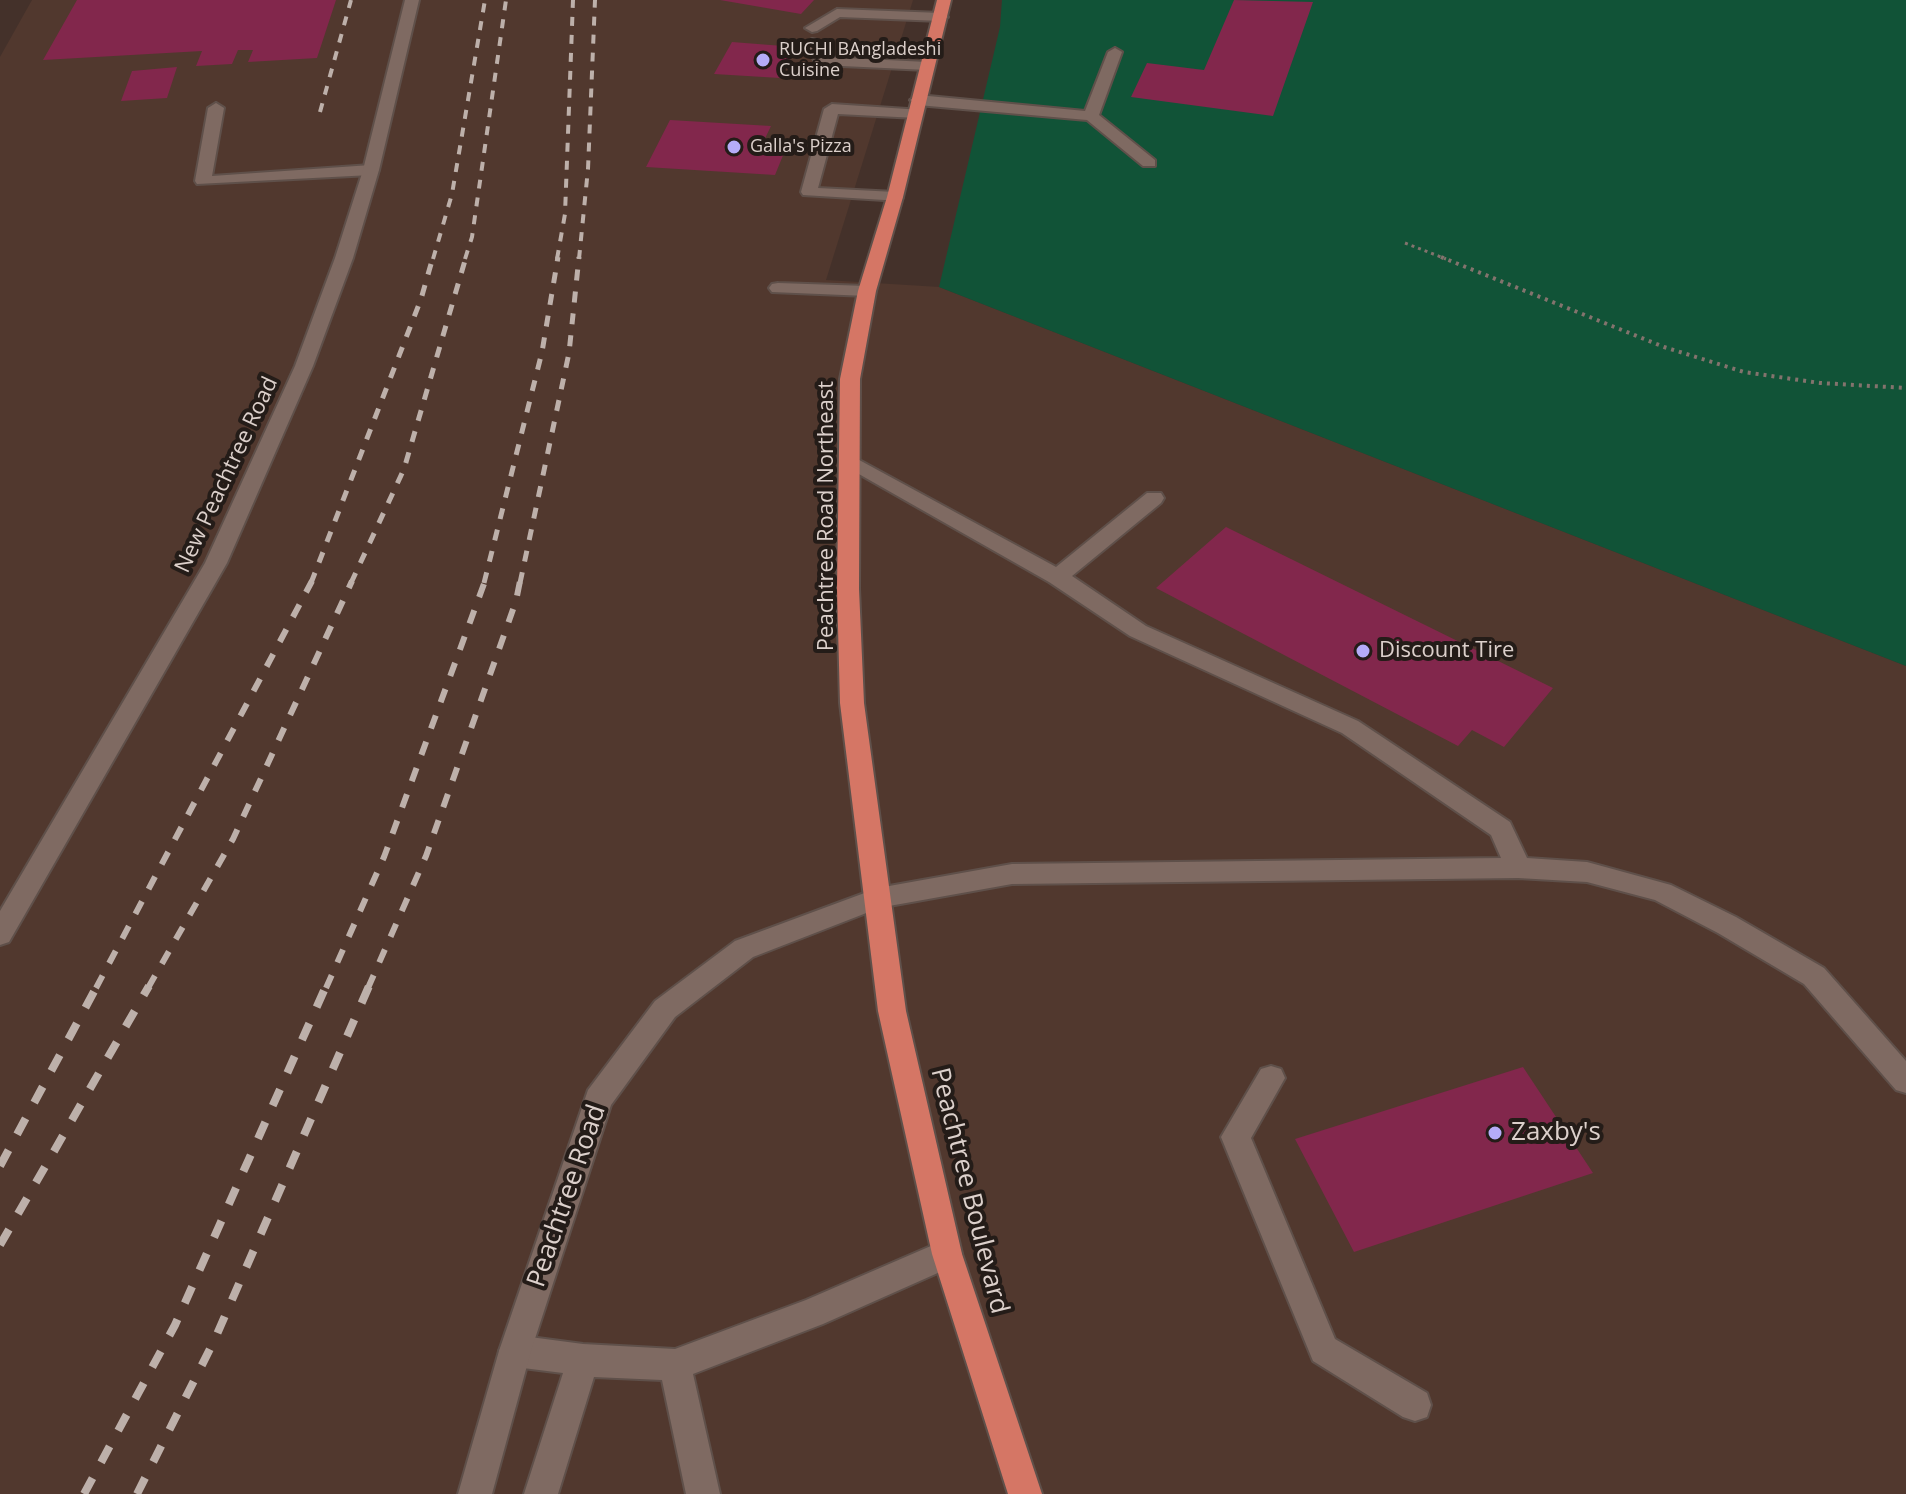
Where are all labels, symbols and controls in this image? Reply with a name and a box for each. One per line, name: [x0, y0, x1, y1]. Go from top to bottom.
place label: RUCHI BAngladeshi Cuisine: [779, 39, 941, 82]
marker: RUCHI BAngladeshi Cuisine: [754, 51, 772, 69]
place label: Galla's Pizza: [750, 136, 852, 158]
marker: Galla's Pizza: [725, 138, 743, 156]
street label: New Peachtree Road: [170, 373, 284, 577]
street label: Peachtree Road Northeast: [814, 381, 840, 651]
place label: Discount Tire: [1379, 638, 1514, 664]
marker: Discount Tire: [1354, 642, 1372, 660]
street label: Peachtree Boulevard: [923, 1065, 1015, 1317]
street label: Peachtree Road: [521, 1101, 613, 1291]
place label: Zaxby's: [1511, 1117, 1601, 1149]
marker: Zaxby's: [1486, 1124, 1504, 1142]

